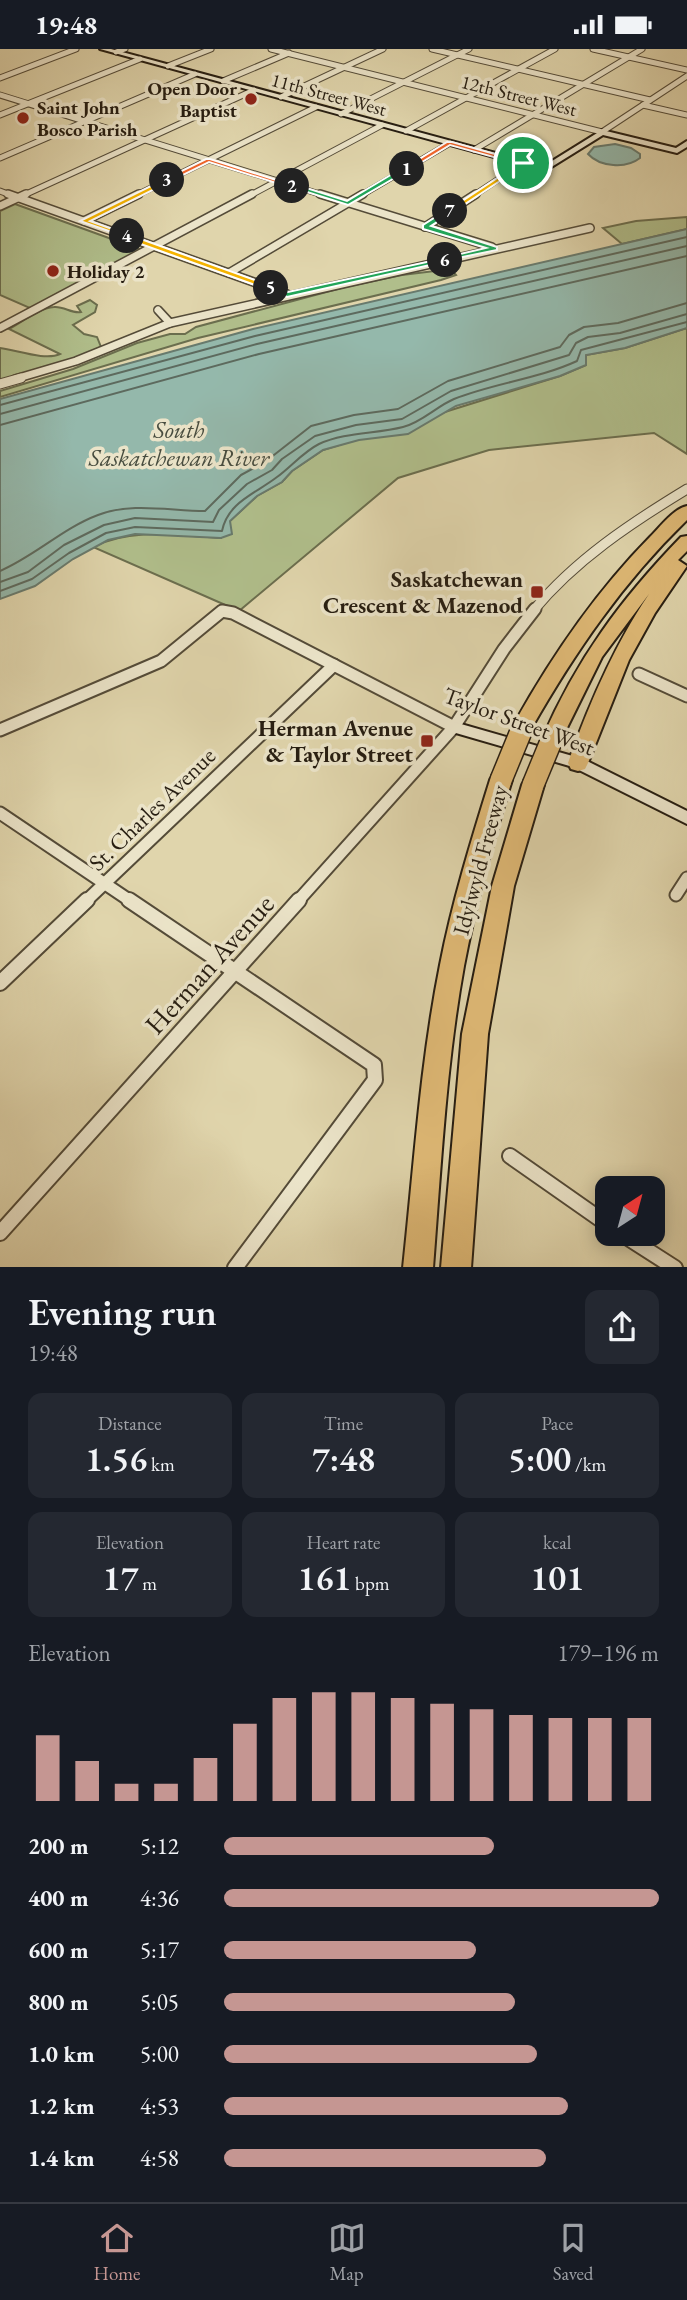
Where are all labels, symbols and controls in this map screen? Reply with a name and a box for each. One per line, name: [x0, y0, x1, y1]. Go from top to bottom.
text: 19:48: [35, 8, 97, 42]
street label: 11th Street West: [268, 67, 389, 122]
street label: 12th Street West: [458, 69, 579, 122]
place label: Open Door Baptist: [147, 76, 237, 123]
marker: Open Door Baptist: [243, 91, 259, 107]
place label: Saint John Bosco Parish: [37, 95, 138, 142]
marker: Saint John Bosco Parish: [15, 110, 31, 126]
pin: [493, 133, 553, 193]
icon: arrive: [504, 144, 542, 182]
pin: 1: [390, 151, 424, 187]
text: 1: [401, 156, 412, 181]
pin: 3: [150, 163, 184, 197]
text: 3: [161, 167, 172, 192]
pin: 2: [274, 169, 310, 203]
text: 2: [286, 173, 297, 198]
pin: 7: [433, 193, 468, 229]
text: 7: [444, 198, 455, 223]
pin: 4: [110, 219, 144, 253]
text: 4: [121, 223, 132, 248]
pin: 6: [428, 243, 462, 277]
text: 6: [439, 247, 450, 272]
place label: Holiday 2: [67, 259, 145, 284]
marker: Holiday 2: [45, 263, 61, 279]
pin: 5: [254, 271, 288, 305]
text: 5: [265, 275, 276, 300]
water label: South Saskatchewan River: [88, 414, 271, 473]
place label: Saskatchewan Crescent & Mazenod: [323, 564, 523, 620]
marker: Saskatchewan Crescent & Mazenod: [529, 584, 545, 600]
street label: Taylor Street West: [439, 680, 599, 763]
place label: Herman Avenue & Taylor Street: [258, 713, 413, 769]
marker: Herman Avenue & Taylor Street: [419, 733, 435, 749]
street label: St. Charles Avenue: [82, 741, 222, 877]
street label: Idylwyld Freeway: [446, 781, 515, 938]
street label: Herman Avenue: [137, 886, 282, 1042]
north arrow: [595, 1176, 665, 1246]
map controls: [595, 1176, 665, 1246]
text: Evening run: [28, 1287, 217, 1336]
button: share: [585, 1290, 659, 1364]
text: 19:48: [28, 1338, 78, 1368]
text: Distance: [98, 1411, 162, 1436]
text: Time: [324, 1411, 363, 1436]
text: Pace: [541, 1411, 573, 1436]
text: 1.56: [85, 1436, 147, 1481]
text: 7:48: [312, 1436, 375, 1481]
text: 5:00: [508, 1436, 571, 1481]
text: km: [147, 1452, 175, 1477]
text: /km: [571, 1452, 606, 1477]
text: Elevation: [96, 1530, 164, 1555]
text: Heart rate: [307, 1530, 380, 1555]
text: kcal: [543, 1530, 571, 1555]
text: 17: [103, 1555, 138, 1600]
text: 161: [297, 1555, 351, 1600]
text: 101: [530, 1555, 584, 1600]
text: m: [138, 1571, 157, 1596]
text: bpm: [351, 1571, 390, 1596]
text: Elevation: [28, 1638, 111, 1668]
text: 179–196 m: [558, 1638, 659, 1668]
text: 200 m: [28, 1831, 89, 1861]
text: 5:12: [140, 1831, 179, 1861]
text: 400 m: [28, 1883, 89, 1913]
text: 4:36: [140, 1883, 179, 1913]
text: 600 m: [28, 1935, 89, 1965]
text: 5:17: [140, 1935, 179, 1965]
text: 800 m: [28, 1987, 89, 2017]
text: 5:05: [140, 1987, 179, 2017]
text: 1.0 km: [28, 2039, 95, 2069]
text: 5:00: [140, 2039, 179, 2069]
text: 1.2 km: [28, 2091, 95, 2121]
text: 4:53: [140, 2091, 179, 2121]
text: 1.4 km: [28, 2143, 95, 2173]
text: 4:58: [140, 2143, 179, 2173]
tab: Home: [94, 2219, 141, 2286]
tab: Map: [328, 2219, 366, 2286]
tab: Saved: [553, 2219, 593, 2286]

